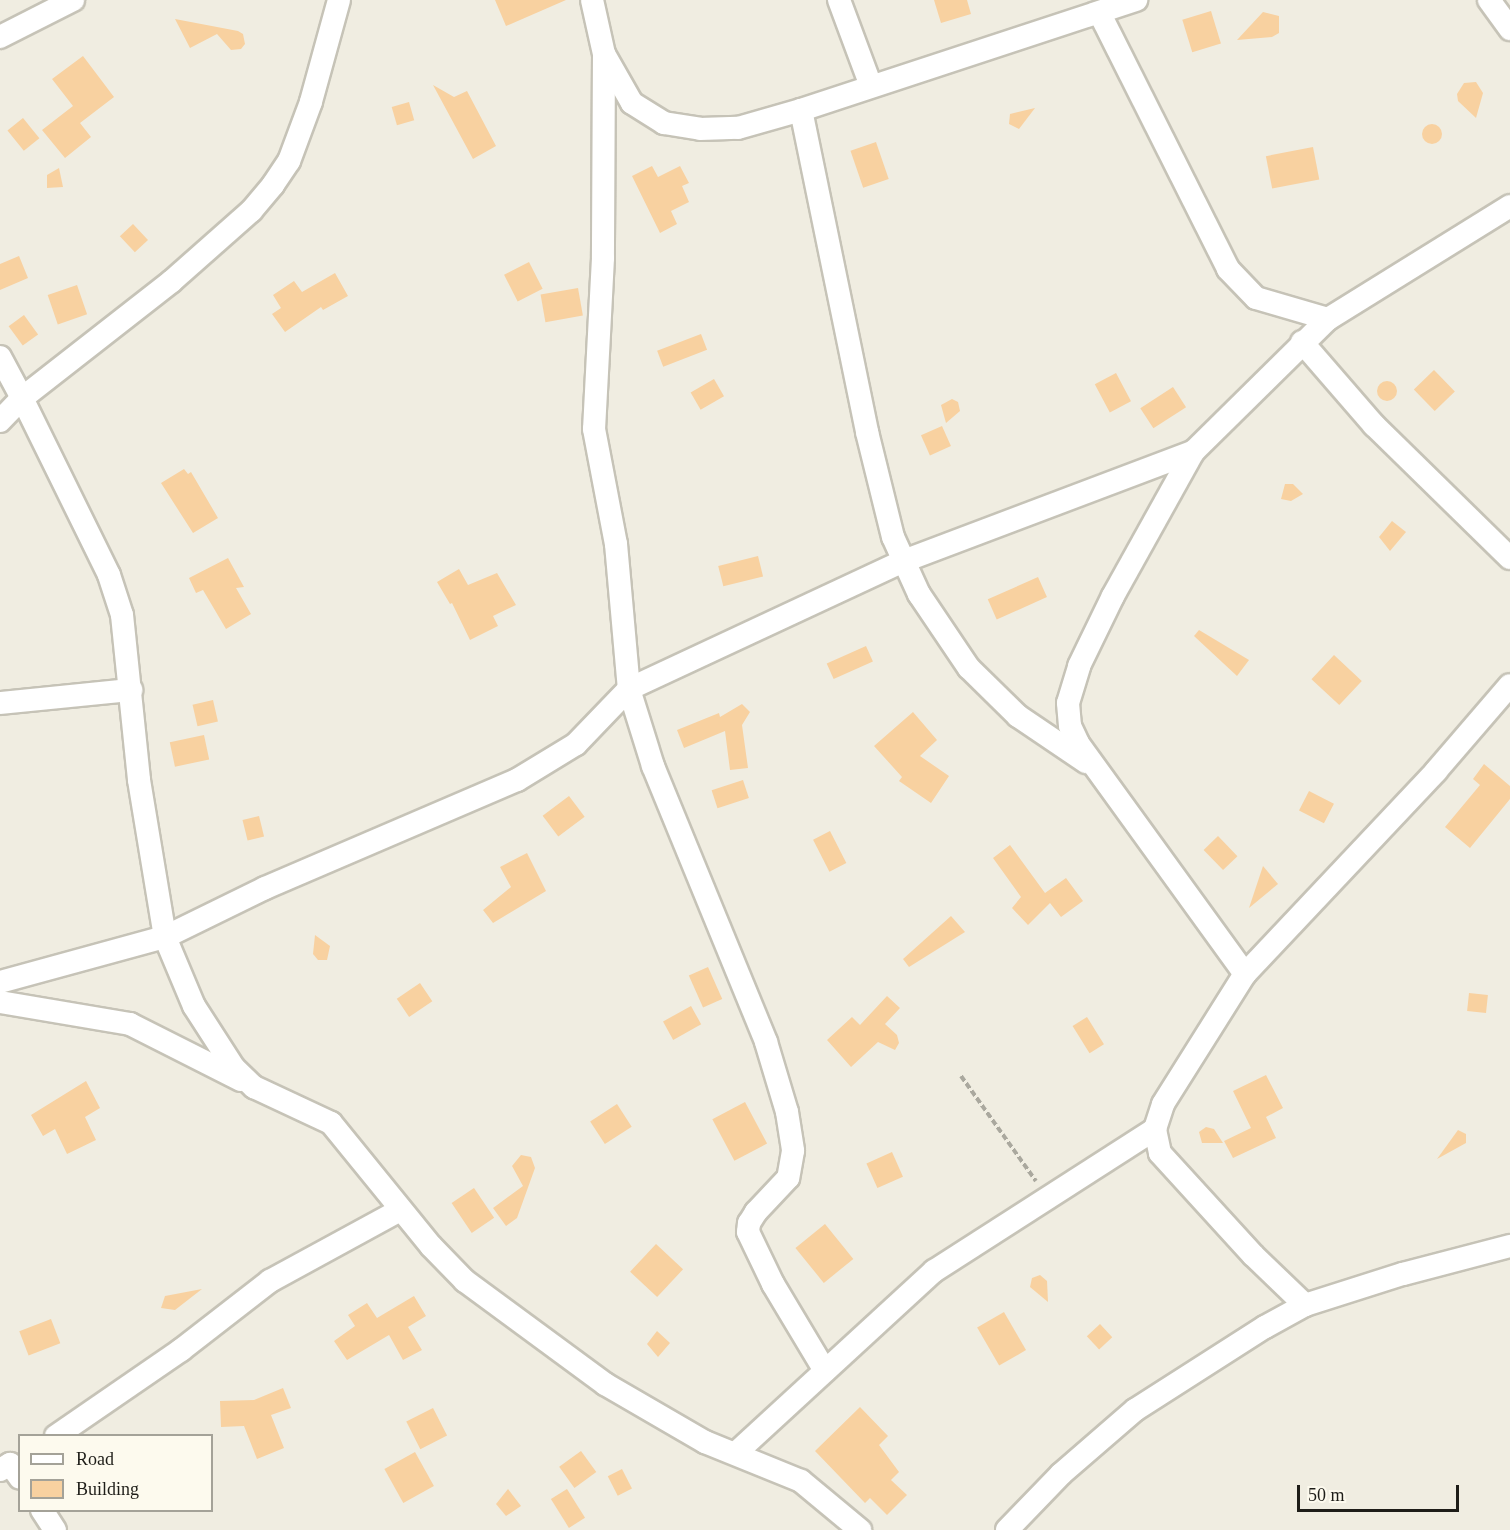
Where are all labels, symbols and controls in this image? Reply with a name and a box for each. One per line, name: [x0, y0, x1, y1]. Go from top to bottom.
legend: [18, 1434, 213, 1512]
text: Road: [76, 1449, 114, 1469]
scale bar: [1300, 1473, 1462, 1511]
text: Building: [76, 1479, 139, 1499]
text: 50 m: [1308, 1485, 1345, 1505]

